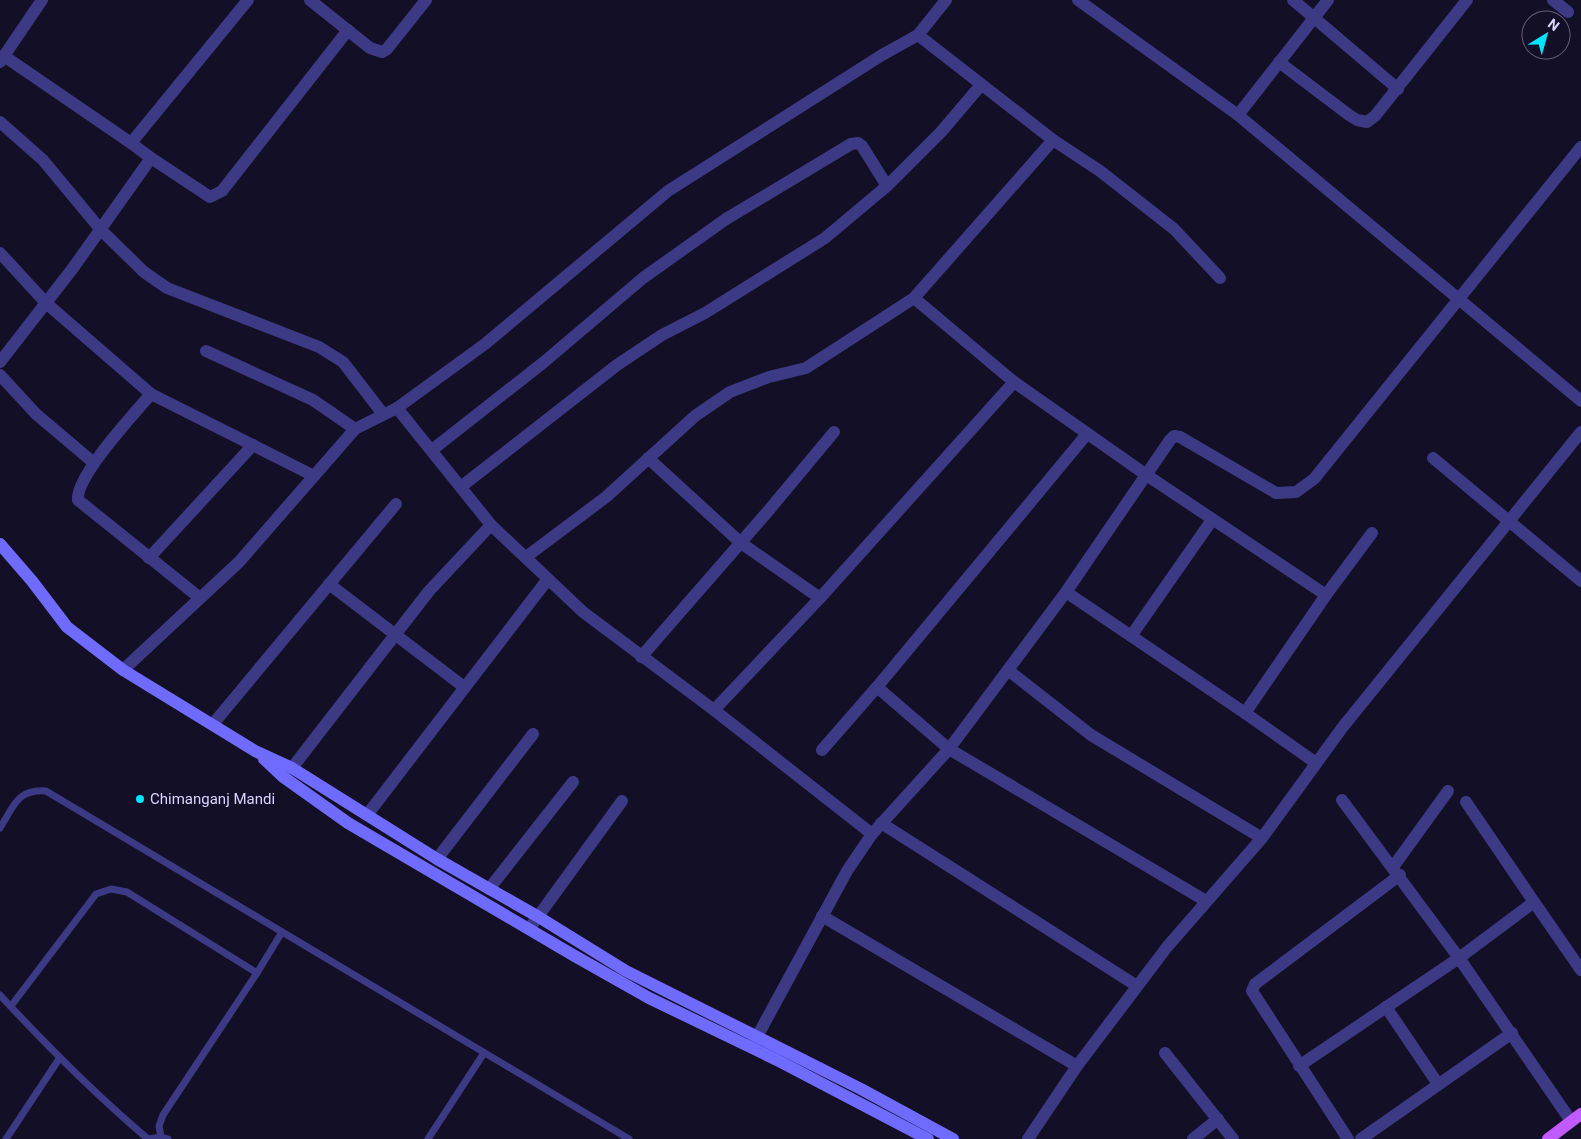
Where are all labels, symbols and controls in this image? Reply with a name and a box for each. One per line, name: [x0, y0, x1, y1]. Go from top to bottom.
north arrow: [1521, 10, 1571, 60]
text: N: [1545, 15, 1563, 34]
place label: Chimanganj Mandi: [150, 790, 275, 808]
marker: Chimanganj Mandi: [134, 793, 146, 805]

